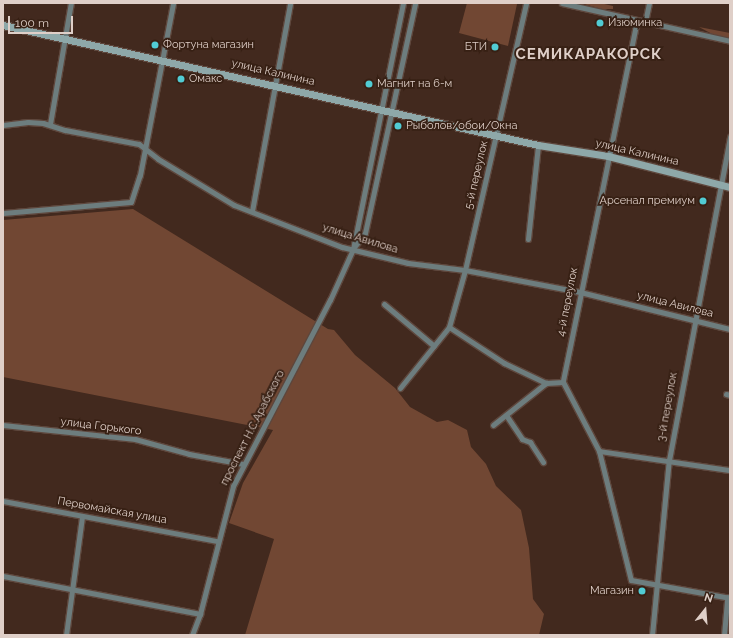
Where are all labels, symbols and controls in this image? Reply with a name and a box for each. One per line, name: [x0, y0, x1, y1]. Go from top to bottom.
scale bar: [10, 8, 75, 34]
text: 100 m: [15, 16, 49, 30]
place label: Изюминка: [608, 16, 662, 30]
marker: Изюминка: [595, 18, 605, 28]
place label: Фортуна магазин: [163, 38, 254, 52]
marker: Фортуна магазин: [150, 40, 160, 50]
place label: БТИ: [465, 40, 487, 54]
marker: БТИ: [490, 42, 500, 52]
district label: СЕМИКАРАКОРСК: [516, 46, 662, 64]
street label: улица Калинина: [230, 57, 316, 89]
place label: Омакс: [189, 72, 222, 86]
marker: Омакс: [176, 74, 186, 84]
place label: Магнит на 6-м: [377, 77, 452, 91]
marker: Магнит на 6-м: [364, 79, 374, 89]
place label: Рыболов/обои/Окна: [406, 119, 517, 133]
marker: Рыболов/обои/Окна: [393, 121, 403, 131]
street label: улица Калинина: [594, 137, 680, 169]
street label: 5-й переулок: [463, 139, 491, 211]
place label: Арсенал премиум: [599, 194, 695, 208]
marker: Арсенал премиум: [698, 196, 708, 206]
street label: улица Авилова: [321, 221, 399, 257]
street label: 4-й переулок: [555, 266, 581, 338]
street label: улица Авилова: [635, 289, 715, 321]
street label: проспект Н.С.Арабского: [218, 368, 288, 488]
street label: 3-й переулок: [655, 371, 681, 443]
street label: улица Горького: [60, 415, 142, 439]
street label: Первомайская улица: [56, 495, 168, 527]
place label: Магазин: [590, 584, 634, 598]
marker: Магазин: [637, 586, 647, 596]
north arrow: [685, 590, 725, 630]
text: N: [703, 591, 715, 605]

